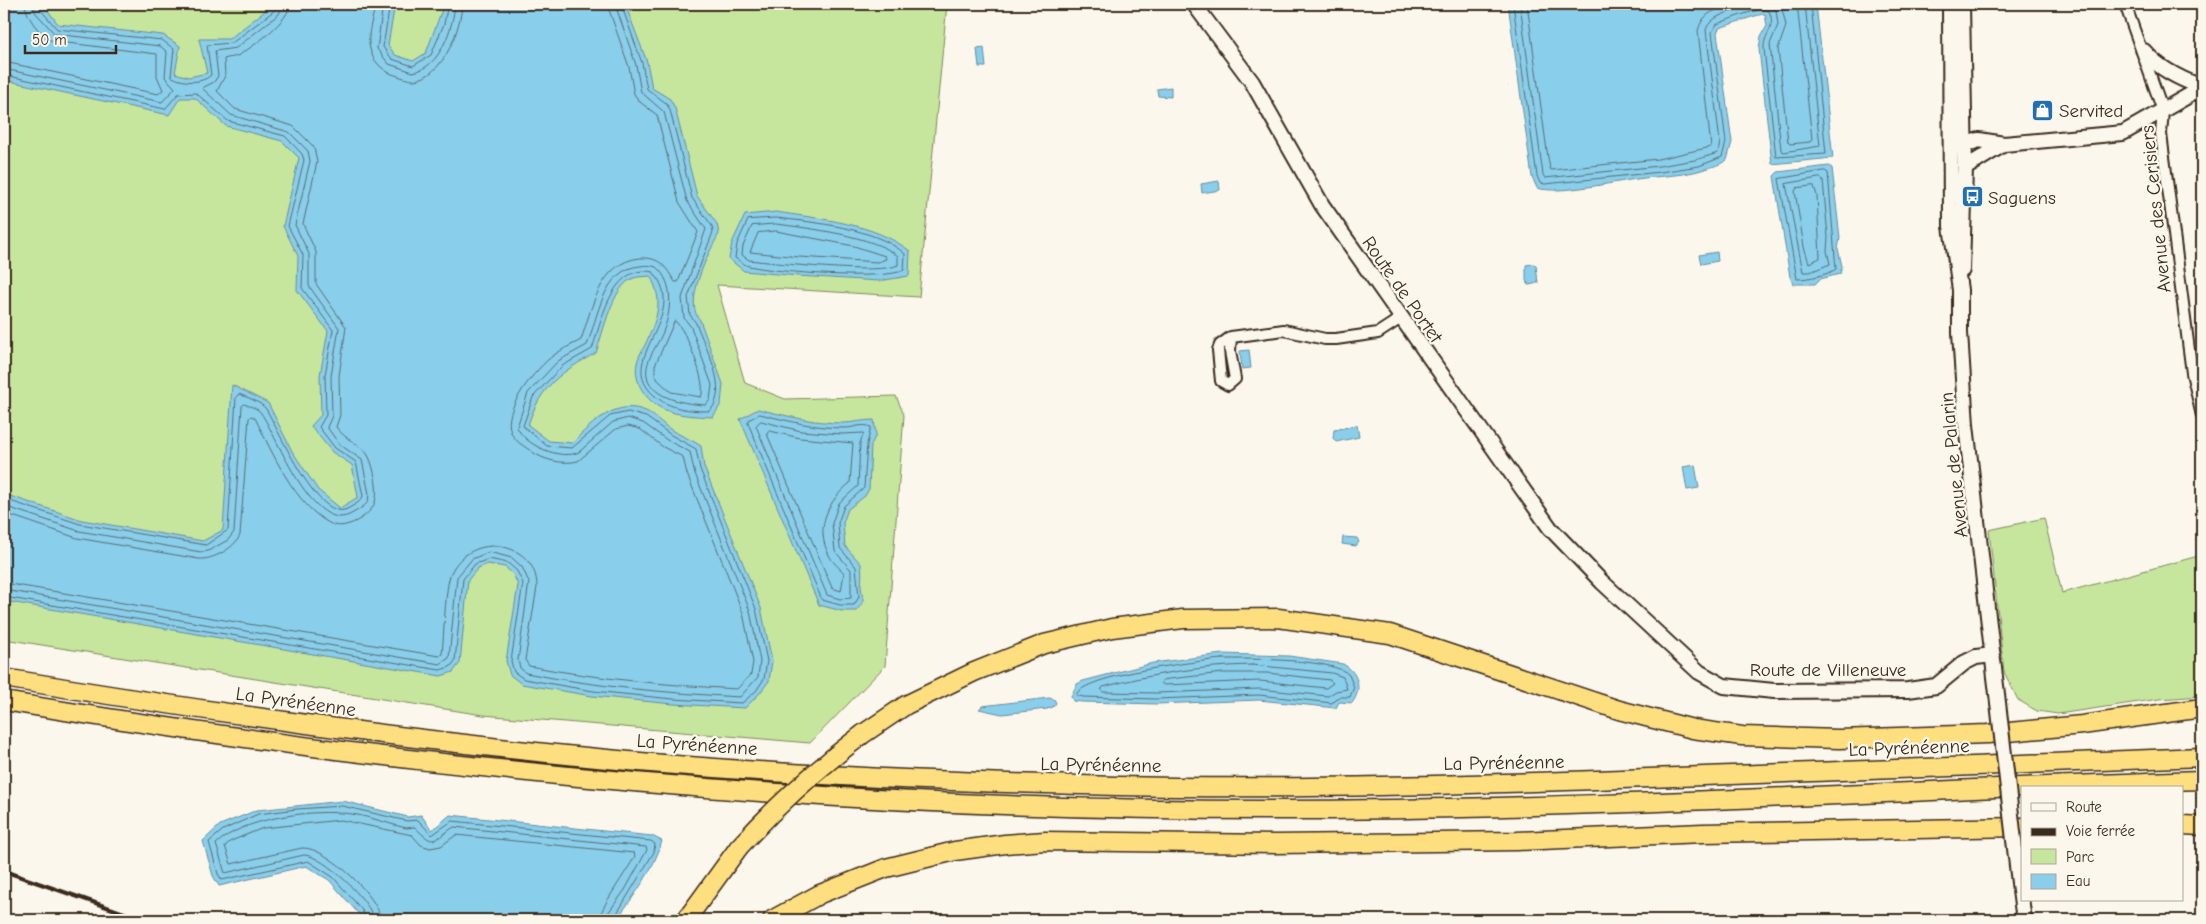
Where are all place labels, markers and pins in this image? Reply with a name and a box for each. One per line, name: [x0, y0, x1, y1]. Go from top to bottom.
shop icon: Servited: [2031, 98, 2055, 122]
place label: Servited: [2059, 100, 2123, 122]
bus stop icon: Saguens: [1960, 185, 1984, 209]
place label: Saguens: [1988, 187, 2056, 209]

